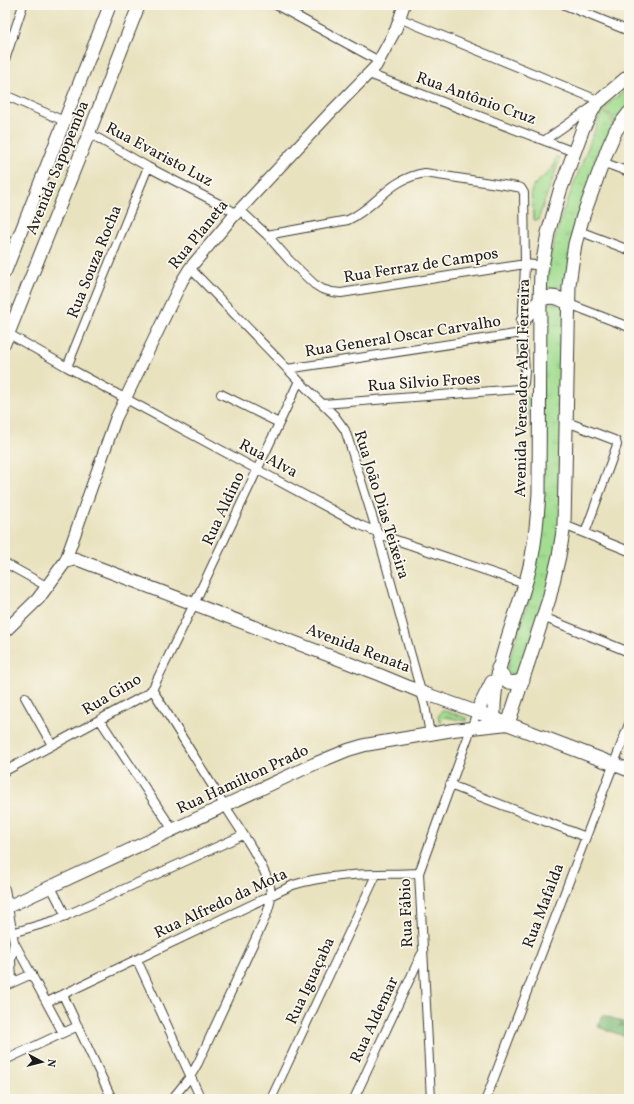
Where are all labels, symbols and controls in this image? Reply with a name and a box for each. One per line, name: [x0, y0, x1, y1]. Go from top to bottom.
street label: Rua Antônio Cruz: [413, 67, 539, 131]
street label: Avenida Sapopemba: [21, 98, 95, 238]
street label: Rua Evaristo Luz: [101, 117, 217, 193]
street label: Rua Planeta: [164, 195, 234, 275]
street label: Rua Souza Rocha: [62, 202, 128, 322]
street label: Rua Ferraz de Campos: [342, 243, 500, 289]
street label: Avenida Vereador Abel Ferreira: [510, 278, 536, 498]
street label: Rua General Oscar Carvalho: [303, 311, 503, 363]
street label: Rua Silvio Froes: [367, 368, 481, 398]
street label: Rua João Dias Teixeira: [348, 428, 414, 582]
street label: Rua Alva: [235, 434, 301, 484]
street label: Rua Aldino: [197, 469, 251, 549]
street label: Avenida Renata: [303, 619, 413, 679]
street label: Rua Gino: [78, 669, 146, 721]
street label: Rua Hamilton Prado: [173, 740, 313, 820]
street label: Rua Mafalda: [518, 860, 570, 952]
street label: Rua Alfredo da Mota: [151, 863, 291, 945]
street label: Rua Fábio: [395, 878, 419, 948]
street label: Rua Iguaçaba: [281, 934, 341, 1028]
street label: Rua Aldemar: [345, 973, 405, 1067]
north arrow: [22, 1042, 62, 1082]
text: N: [43, 1058, 58, 1068]

